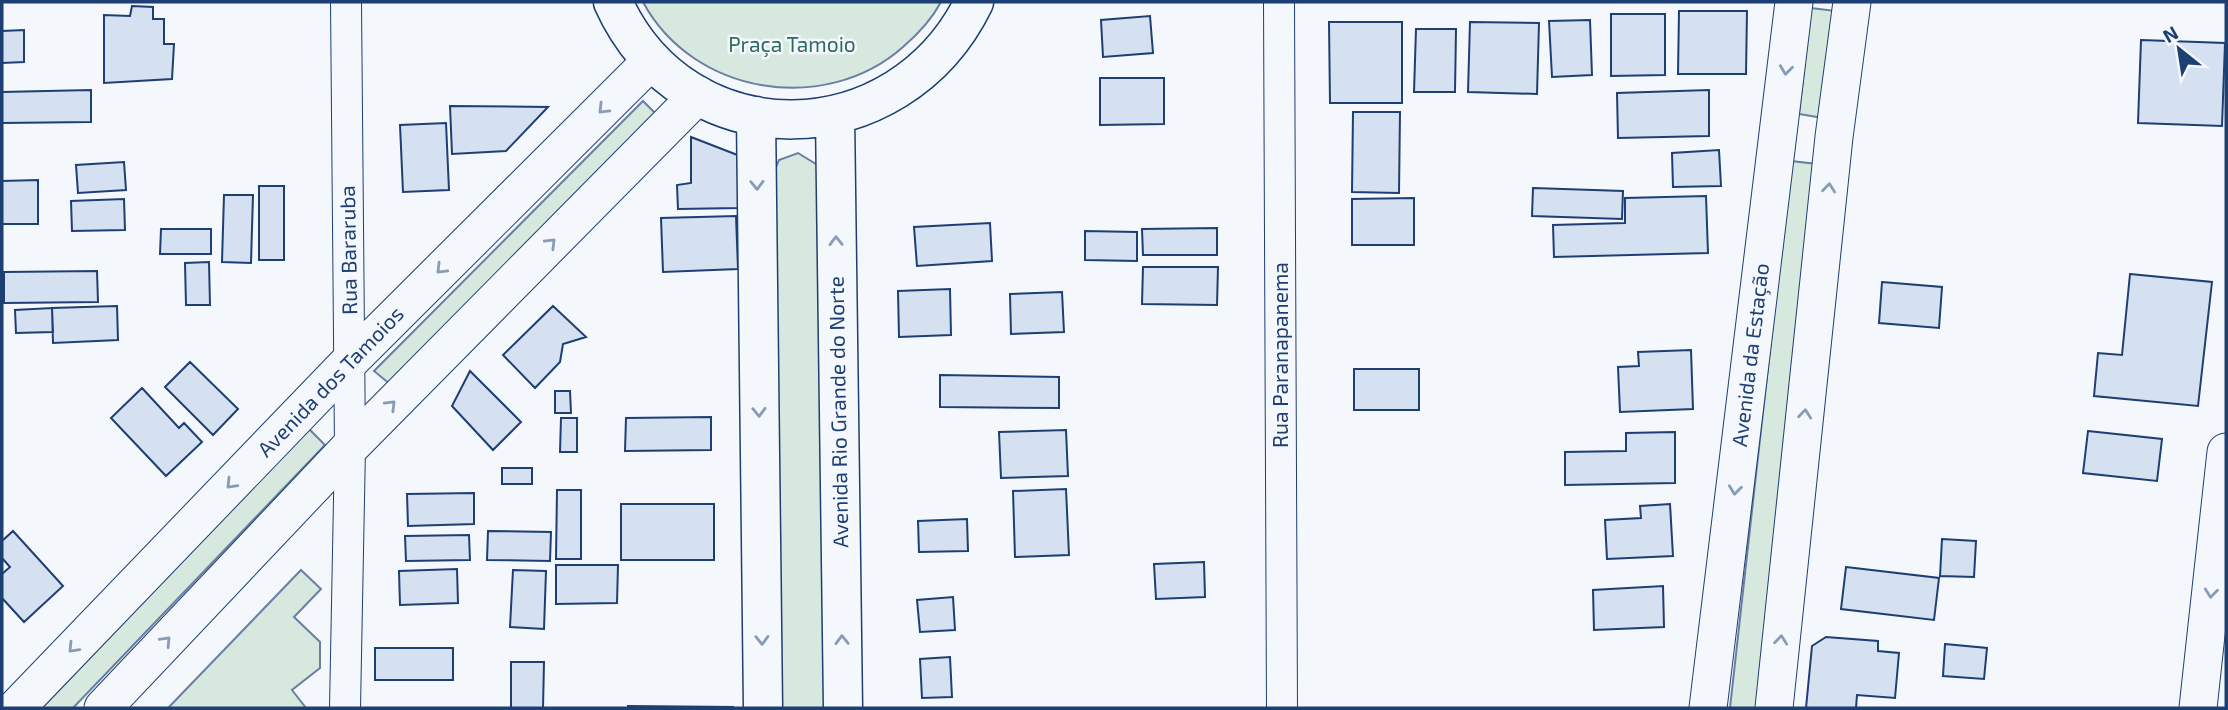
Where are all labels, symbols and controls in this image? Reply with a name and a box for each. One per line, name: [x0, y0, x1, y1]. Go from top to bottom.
north arrow: [2144, 14, 2214, 84]
text: N: [2159, 20, 2182, 47]
park label: Praça Tamoio: [728, 31, 856, 58]
one-way arrow: [1778, 64, 1793, 75]
one-way arrow: [598, 100, 611, 113]
one-way arrow: [749, 180, 765, 190]
one-way arrow: [1821, 182, 1836, 194]
street label: Rua Bararuba: [334, 185, 361, 315]
one-way arrow: [828, 235, 844, 246]
one-way arrow: [542, 239, 555, 252]
one-way arrow: [437, 261, 450, 274]
street label: Rua Paranapanema: [1267, 262, 1292, 448]
street label: Avenida da Estação: [1726, 262, 1775, 448]
street label: Avenida Rio Grande do Norte: [823, 276, 852, 548]
street label: Avenida dos Tamoios: [252, 301, 408, 461]
one-way arrow: [382, 400, 395, 413]
one-way arrow: [752, 407, 767, 418]
one-way arrow: [1797, 408, 1812, 419]
one-way arrow: [226, 476, 239, 489]
one-way arrow: [1728, 485, 1743, 496]
one-way arrow: [2203, 587, 2218, 599]
one-way arrow: [834, 634, 849, 645]
one-way arrow: [754, 635, 770, 645]
one-way arrow: [1774, 635, 1789, 646]
one-way arrow: [158, 636, 171, 649]
one-way arrow: [69, 640, 82, 653]

